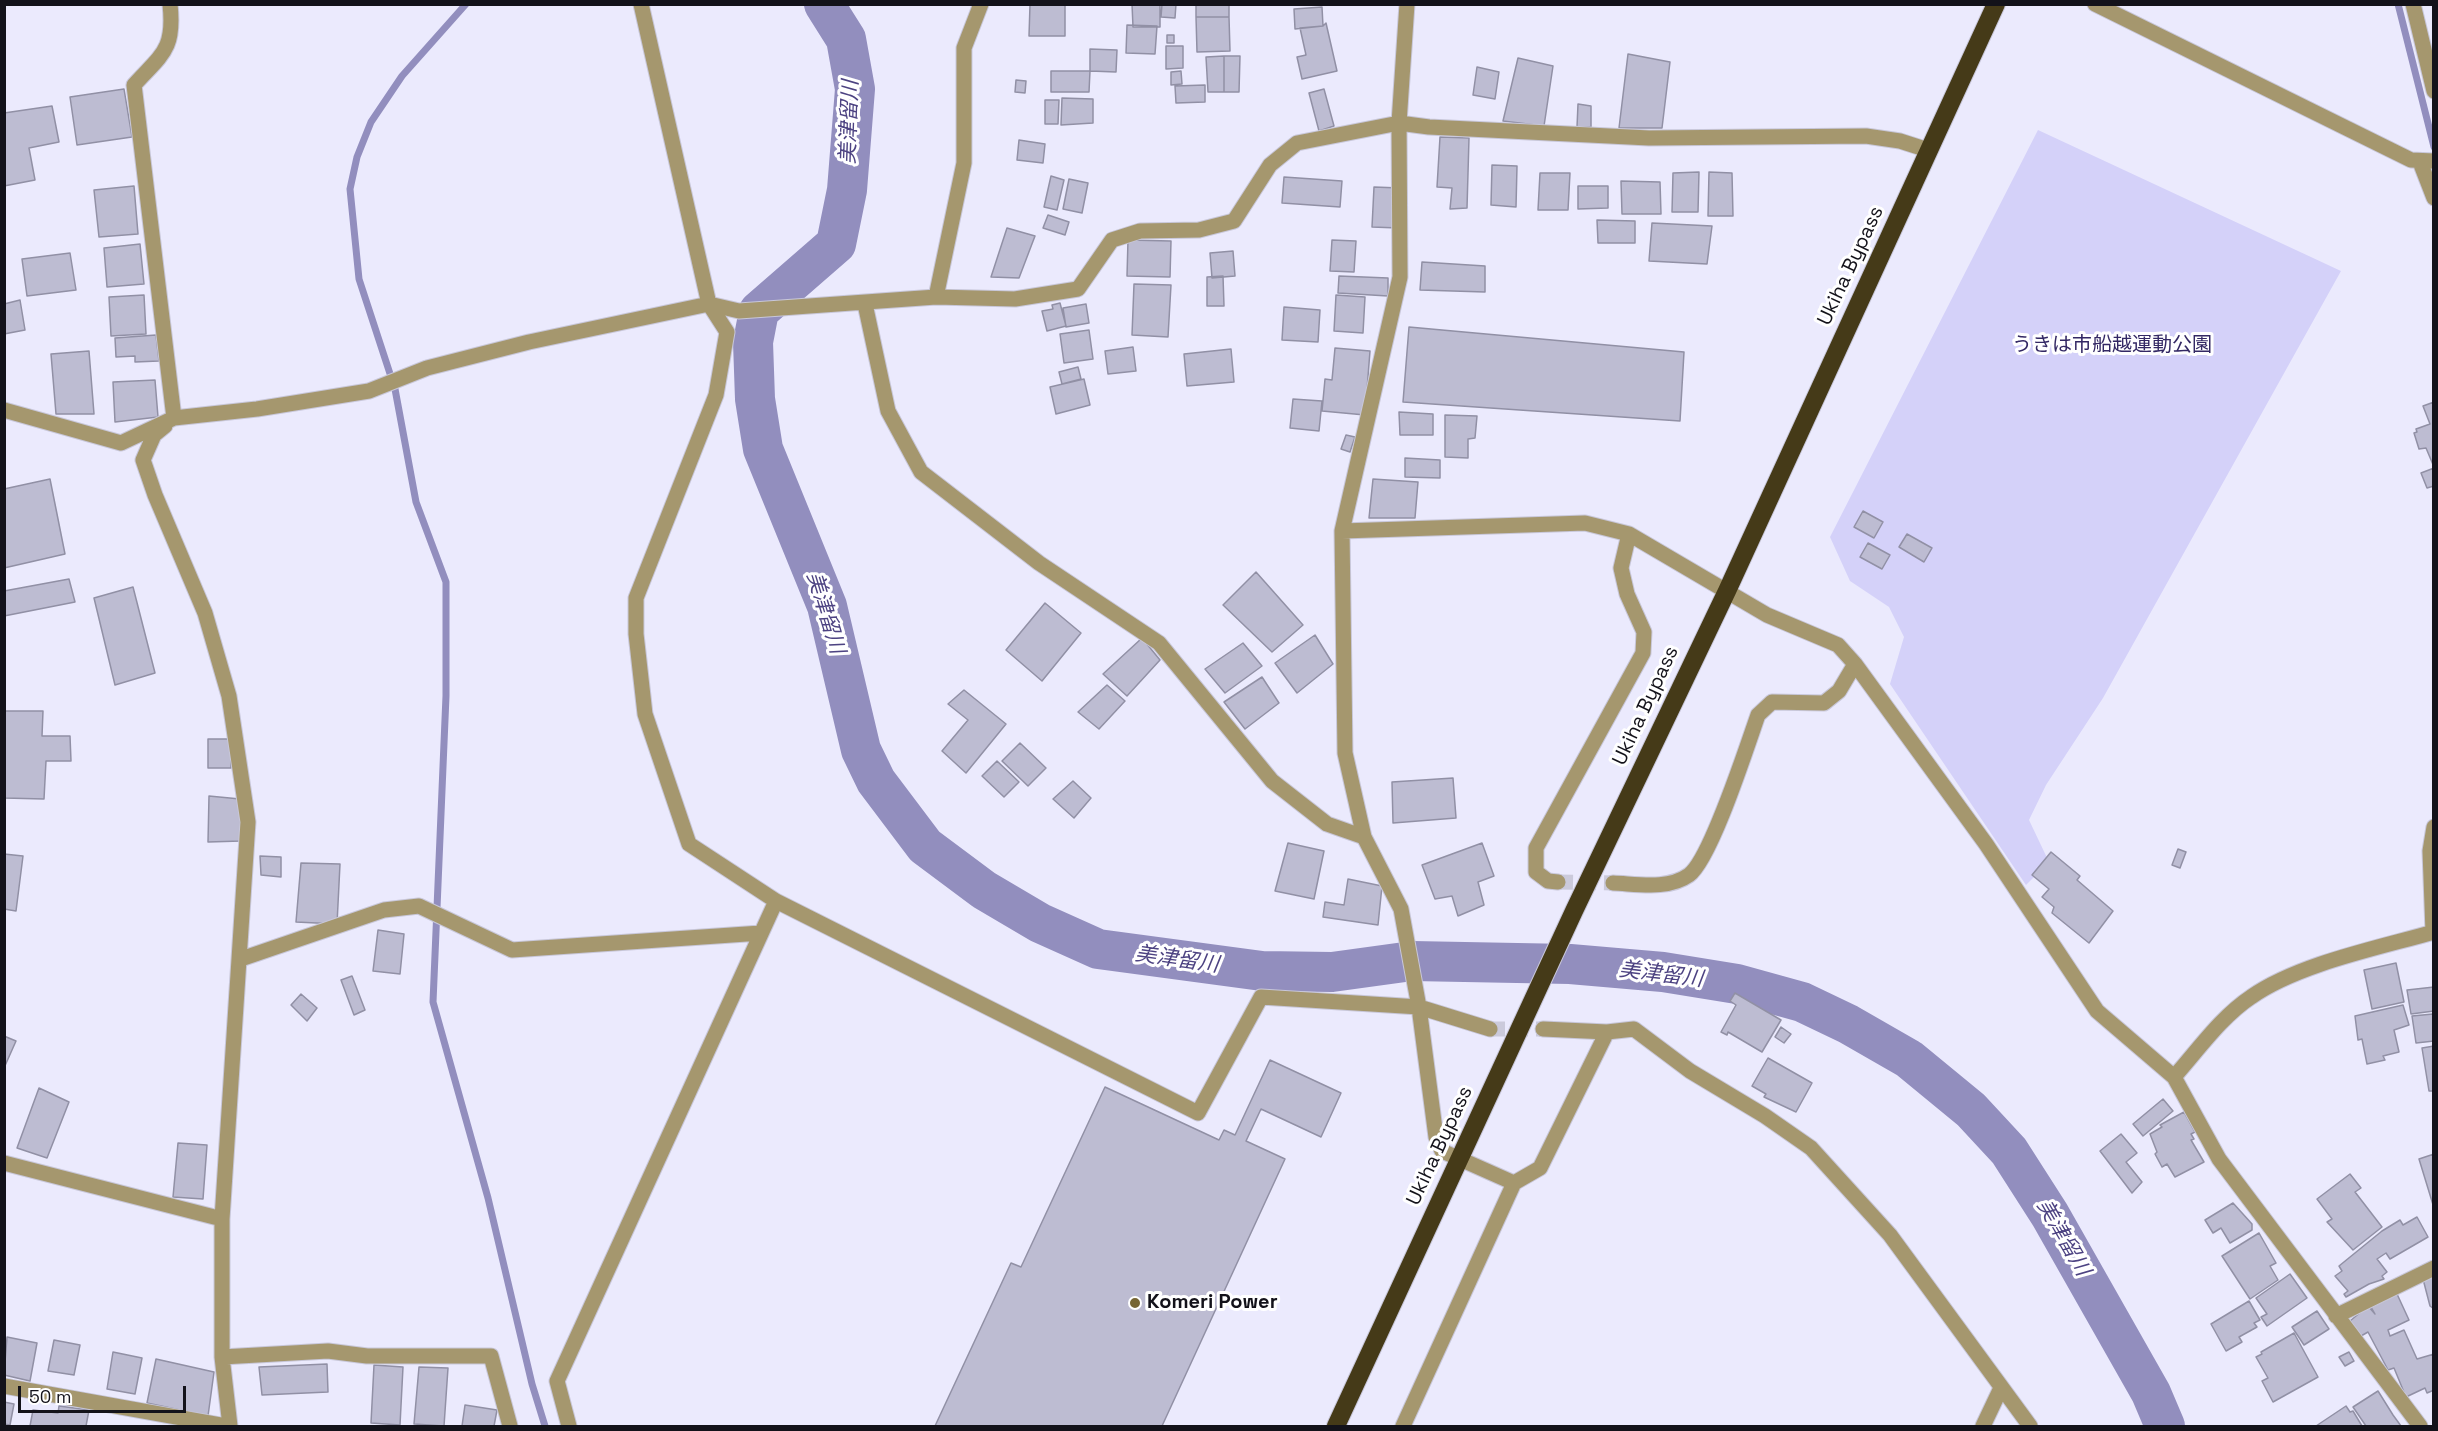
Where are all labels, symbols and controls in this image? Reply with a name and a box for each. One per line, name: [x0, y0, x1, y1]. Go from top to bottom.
water label: 美津留川: [836, 80, 864, 164]
street label: Ukiha Bypass: [1813, 203, 1889, 329]
park label: うきは市船越運動公園: [2012, 334, 2212, 358]
water label: 美津留川: [801, 569, 849, 657]
street label: Ukiha Bypass: [1608, 643, 1684, 769]
water label: 美津留川: [1134, 942, 1220, 978]
water label: 美津留川: [1618, 957, 1704, 993]
street label: Ukiha Bypass: [1402, 1083, 1478, 1209]
water label: 美津留川: [2031, 1195, 2095, 1281]
place label: Komeri Power: [1147, 1291, 1278, 1315]
marker: Komeri Power: [1128, 1296, 1142, 1310]
scale bar: [21, 1374, 189, 1412]
text: 50 m: [29, 1385, 71, 1408]

